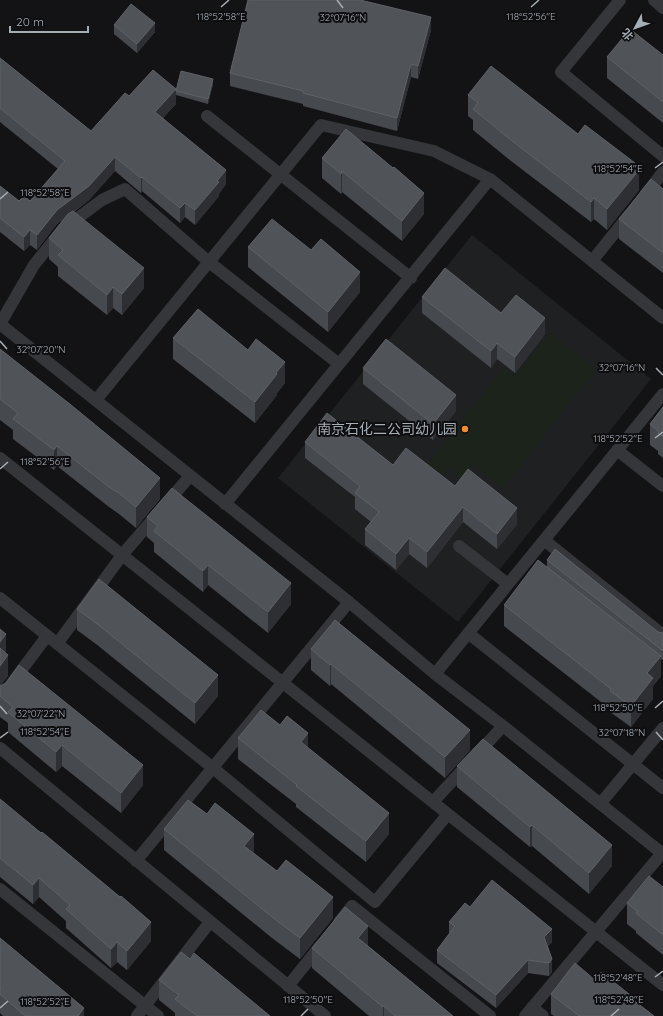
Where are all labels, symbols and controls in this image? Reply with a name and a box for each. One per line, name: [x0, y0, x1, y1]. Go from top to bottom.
scale bar: [10, 8, 88, 34]
north arrow: [615, 8, 655, 48]
text: 118°52'58"E: [196, 10, 246, 23]
text: 118°52'56"E: [506, 10, 556, 23]
text: 32°07'16"N: [320, 11, 366, 24]
text: 20 m: [16, 14, 44, 29]
text: 北: [619, 26, 636, 43]
text: 118°52'54"E: [593, 162, 643, 175]
text: 118°52'58"E: [20, 186, 70, 199]
text: 32°07'20"N: [16, 343, 66, 356]
text: 32°07'16"N: [599, 361, 645, 374]
place label: 南京石化二公司幼儿园: [317, 420, 457, 438]
marker: 南京石化二公司幼儿园: [460, 424, 470, 434]
text: 118°52'52"E: [593, 432, 643, 445]
text: 118°52'56"E: [20, 455, 70, 468]
text: 118°52'50"E: [593, 701, 643, 714]
text: 32°07'22"N: [17, 707, 65, 720]
text: 118°52'54"E: [20, 725, 70, 738]
text: 32°07'18"N: [599, 726, 645, 739]
text: 118°52'48"E: [593, 971, 643, 984]
text: 118°52'50"E: [283, 993, 333, 1006]
text: 118°52'48"E: [594, 993, 644, 1006]
text: 118°52'52"E: [20, 995, 70, 1008]

